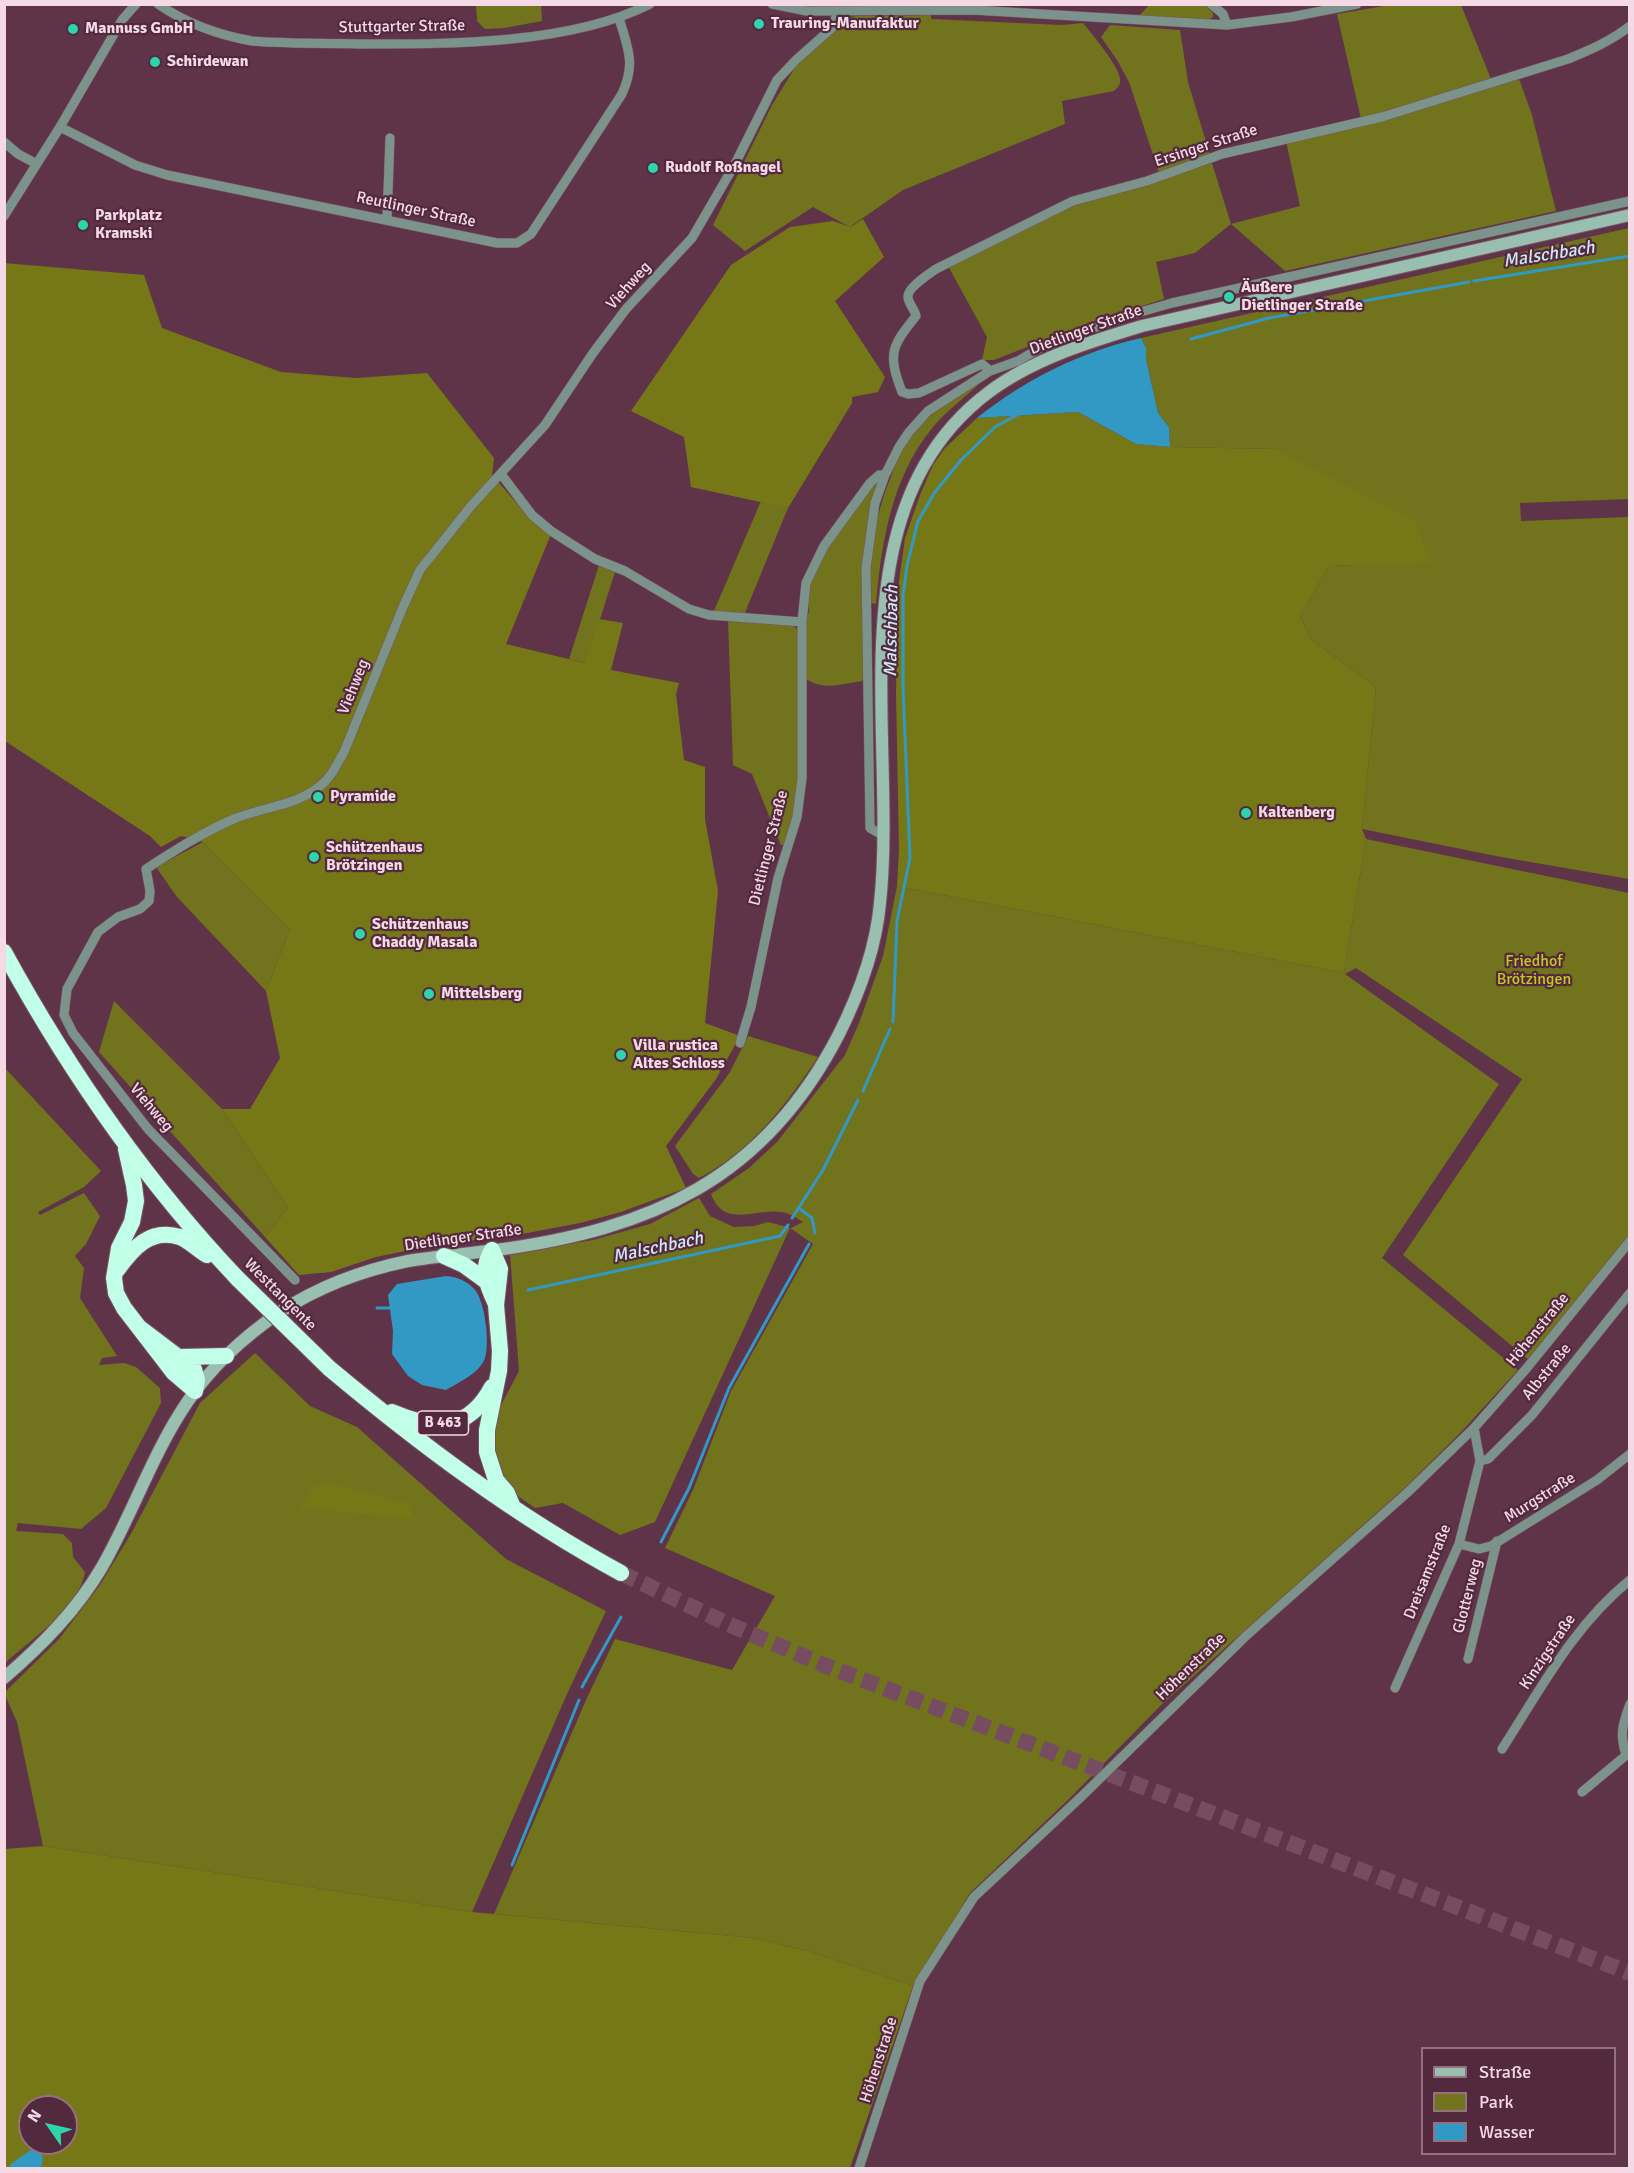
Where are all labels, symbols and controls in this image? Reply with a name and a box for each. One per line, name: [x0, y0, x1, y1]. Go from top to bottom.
place label: Trauring-Manufaktur: [771, 14, 919, 34]
street label: Stuttgarter Straße: [339, 16, 465, 38]
marker: Trauring-Manufaktur: [752, 17, 766, 31]
place label: Mannuss GmbH: [85, 19, 193, 39]
marker: Mannuss GmbH: [66, 22, 80, 36]
place label: Schirdewan: [167, 52, 249, 72]
marker: Schirdewan: [148, 55, 162, 69]
street label: Ersinger Straße: [1152, 120, 1260, 172]
place label: Rudolf Roßnagel: [665, 158, 781, 178]
marker: Rudolf Roßnagel: [646, 161, 660, 175]
street label: Reutlinger Straße: [354, 188, 478, 232]
place label: Parkplatz Kramski: [95, 206, 162, 244]
marker: Parkplatz Kramski: [76, 218, 90, 232]
water label: Malschbach: [1502, 237, 1596, 273]
street label: Viehweg: [603, 258, 655, 314]
place label: Äußere Dietlinger Straße: [1241, 278, 1363, 316]
marker: Äußere Dietlinger Straße: [1222, 290, 1236, 304]
street label: Dietlinger Straße: [1027, 301, 1145, 359]
water label: Malschbach: [880, 585, 904, 677]
street label: Viehweg: [334, 657, 374, 717]
place label: Pyramide: [330, 787, 396, 807]
street label: Dietlinger Straße: [745, 788, 793, 908]
marker: Pyramide: [311, 790, 325, 804]
place label: Kaltenberg: [1258, 803, 1335, 823]
marker: Kaltenberg: [1239, 806, 1253, 820]
place label: Schützenhaus Brötzingen: [326, 838, 423, 876]
marker: Schützenhaus Brötzingen: [307, 850, 321, 864]
place label: Schützenhaus Chaddy Masala: [372, 915, 477, 953]
marker: Schützenhaus Chaddy Masala: [353, 927, 367, 941]
park label: Friedhof Brötzingen: [1497, 952, 1571, 990]
place label: Mittelsberg: [441, 984, 522, 1004]
marker: Mittelsberg: [422, 987, 436, 1001]
place label: Villa rustica Altes Schloss: [633, 1036, 725, 1074]
marker: Villa rustica Altes Schloss: [614, 1048, 628, 1062]
street label: Viehweg: [125, 1080, 177, 1136]
street label: Dietlinger Straße: [403, 1220, 523, 1256]
water label: Malschbach: [611, 1228, 705, 1268]
street label: Westtangente: [240, 1255, 320, 1335]
street label: Höhenstraße: [1503, 1289, 1573, 1371]
street label: Albstraße: [1518, 1340, 1576, 1404]
road number: B 463: [418, 1411, 468, 1435]
street label: Murgstraße: [1501, 1469, 1579, 1527]
street label: Dreisamstraße: [1400, 1522, 1456, 1622]
street label: Glotterweg: [1449, 1557, 1487, 1635]
street label: Kinzigstraße: [1516, 1611, 1580, 1693]
street label: Höhenstraße: [1152, 1629, 1230, 1705]
street label: Höhenstraße: [856, 2015, 902, 2105]
legend: [1421, 2047, 1616, 2155]
text: Straße: [1479, 2061, 1531, 2083]
text: Park: [1479, 2091, 1514, 2113]
north arrow: [18, 2095, 78, 2155]
text: N: [23, 2106, 46, 2126]
text: Wasser: [1479, 2121, 1534, 2143]

